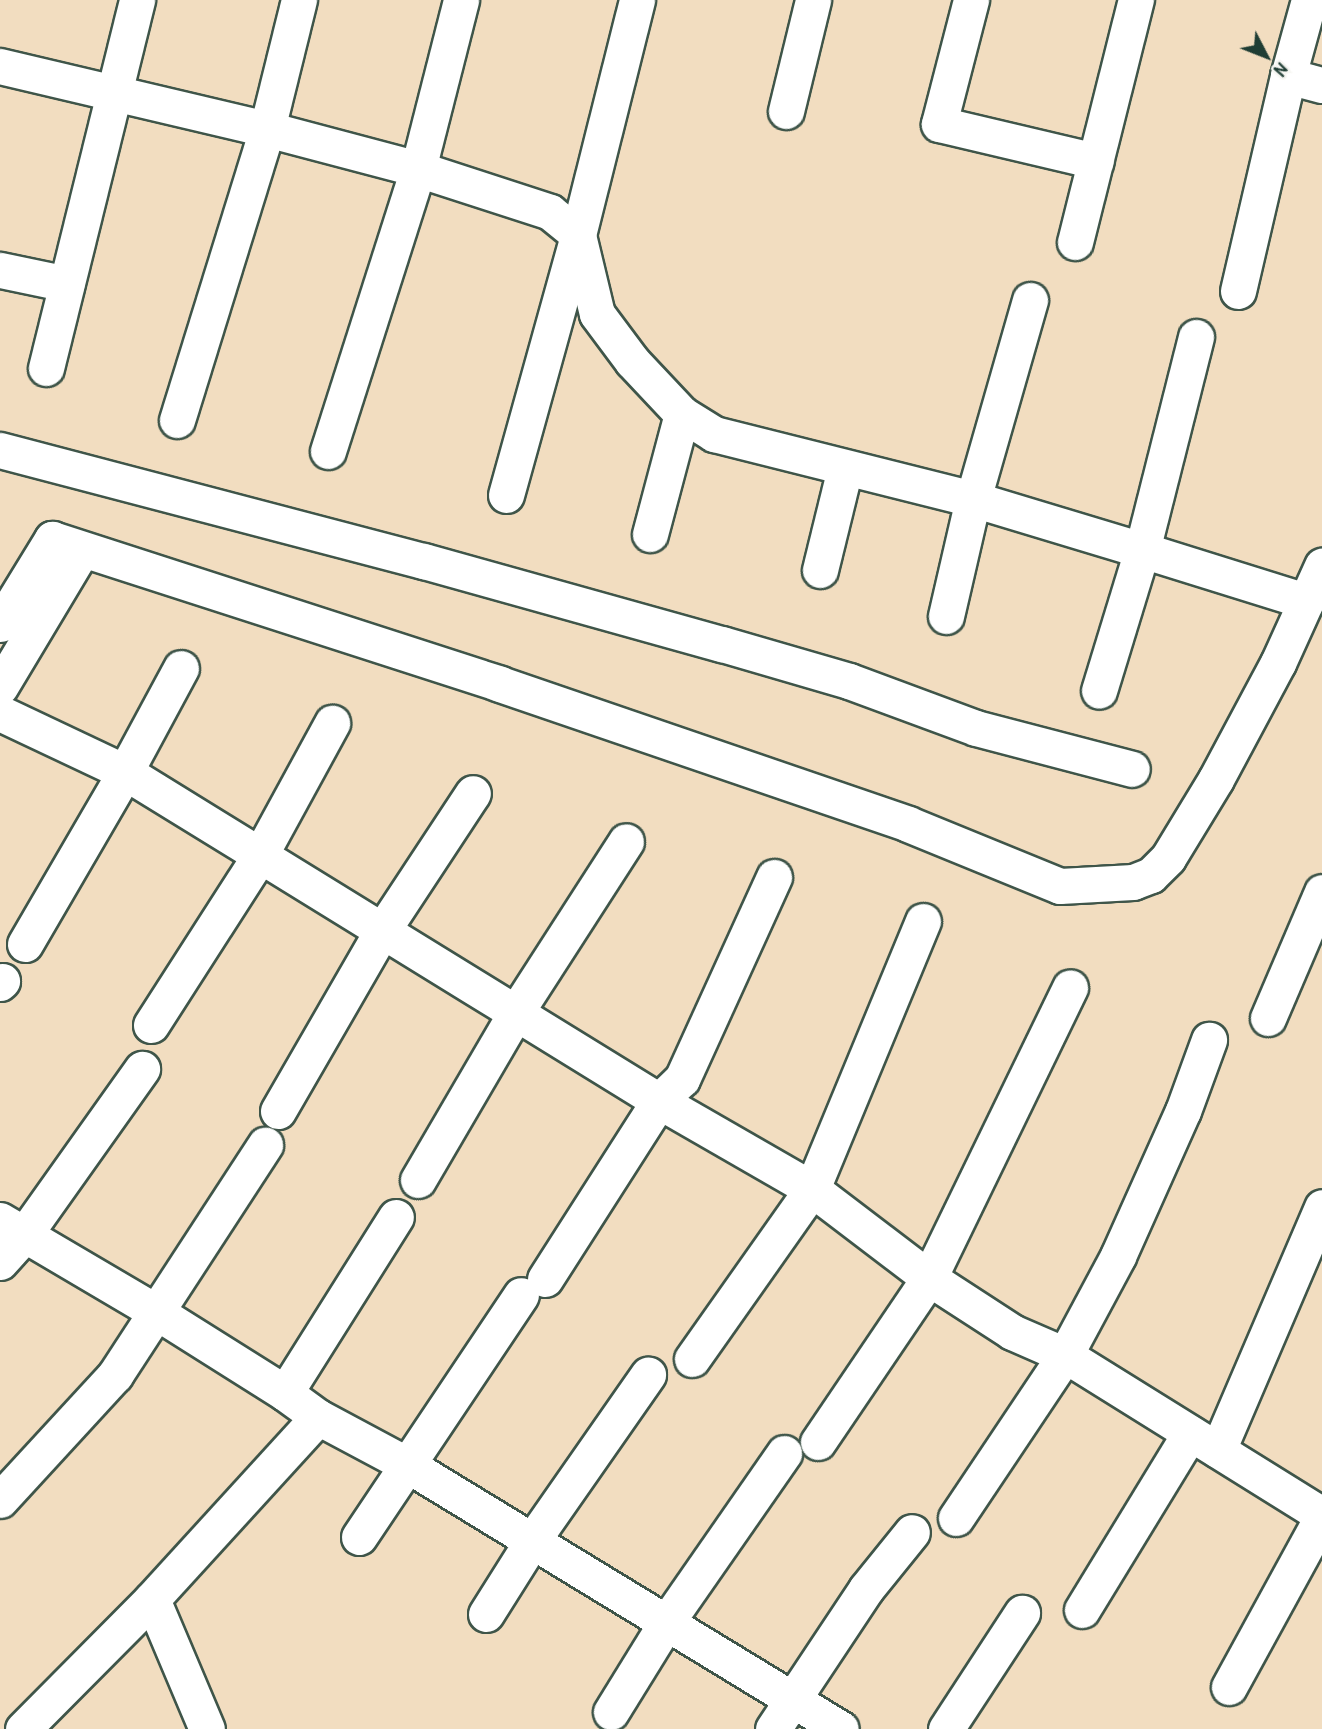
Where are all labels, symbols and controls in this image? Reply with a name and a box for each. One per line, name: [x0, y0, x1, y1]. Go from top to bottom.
north arrow: [1231, 21, 1301, 91]
text: N: [1269, 58, 1295, 83]

